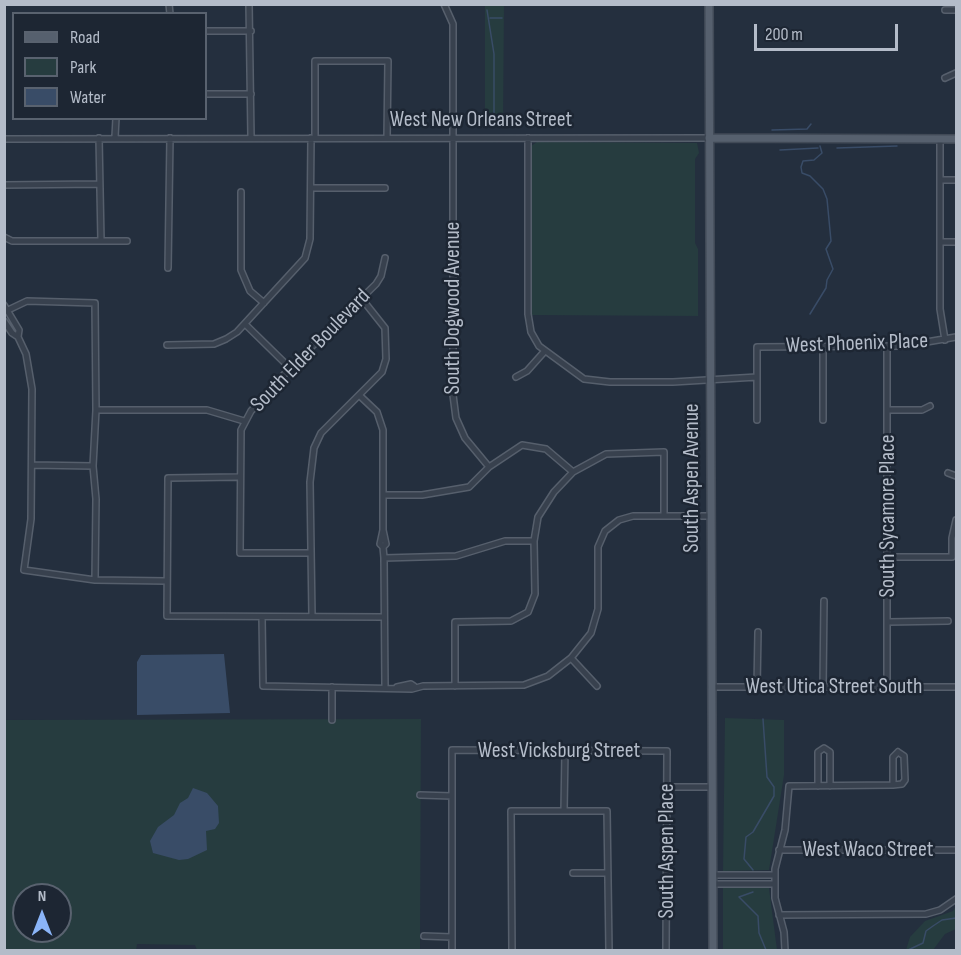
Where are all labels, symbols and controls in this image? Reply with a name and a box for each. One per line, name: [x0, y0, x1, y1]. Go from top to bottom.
legend: [12, 12, 207, 120]
scale bar: [757, 12, 901, 50]
text: 200 m: [765, 24, 803, 45]
text: Road: [70, 27, 100, 48]
text: Park: [70, 57, 96, 78]
text: Water: [70, 87, 106, 108]
street label: West New Orleans Street: [390, 107, 572, 133]
street label: South Dogwood Avenue: [440, 222, 466, 394]
street label: South Elder Boulevard: [246, 284, 376, 418]
street label: West Phoenix Place: [785, 328, 929, 360]
street label: South Aspen Avenue: [679, 403, 705, 553]
street label: South Sycamore Place: [875, 435, 901, 597]
street label: West Utica Street South: [746, 674, 922, 700]
street label: West Vicksburg Street: [478, 738, 640, 764]
street label: South Aspen Place: [654, 783, 680, 919]
street label: West Waco Street: [803, 837, 933, 863]
north arrow: [12, 883, 72, 943]
text: N: [38, 887, 46, 906]

